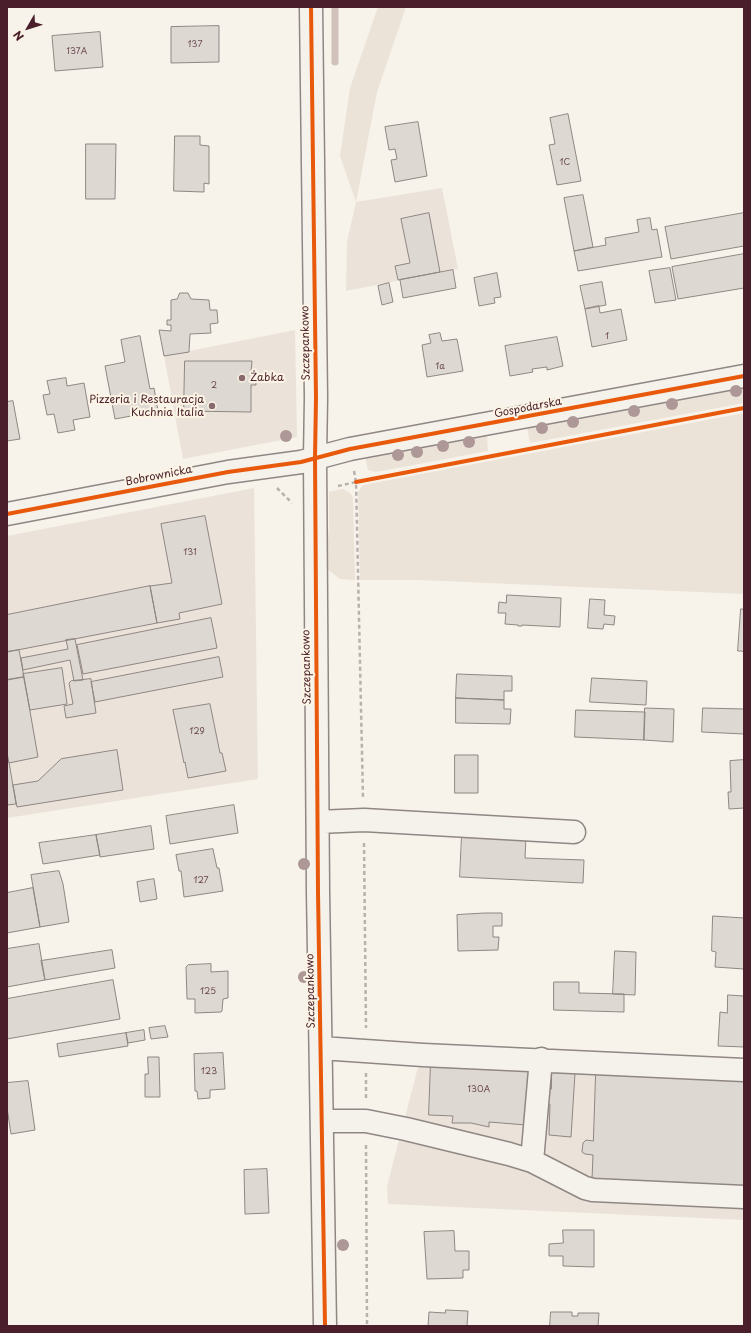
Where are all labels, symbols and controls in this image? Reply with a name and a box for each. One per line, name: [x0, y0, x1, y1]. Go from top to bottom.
north arrow: [8, 8, 48, 48]
text: N: [9, 27, 28, 45]
house number: 137: [188, 40, 202, 50]
house number: 137A: [67, 47, 87, 57]
house number: 1C: [560, 158, 570, 168]
street label: Szczepankowo: [299, 305, 313, 381]
house number: 1: [605, 332, 609, 342]
house number: 1a: [435, 362, 445, 372]
place label: Żabka: [250, 371, 284, 385]
marker: Żabka: [237, 373, 247, 383]
house number: 2: [211, 381, 217, 391]
place label: Pizzeria i Restauracja Kuchnia Italia: [89, 393, 204, 419]
street label: Gospodarska: [493, 395, 563, 421]
marker: Pizzeria i Restauracja Kuchnia Italia: [207, 401, 217, 411]
street label: Bobrownicka: [124, 463, 194, 489]
house number: 131: [183, 548, 197, 558]
street label: Szczepankowo: [300, 629, 314, 705]
house number: 129: [189, 727, 205, 737]
house number: 127: [193, 876, 209, 886]
street label: Szczepankowo: [304, 953, 318, 1029]
house number: 125: [200, 987, 216, 997]
house number: 123: [201, 1067, 217, 1077]
house number: 130A: [468, 1085, 490, 1095]

